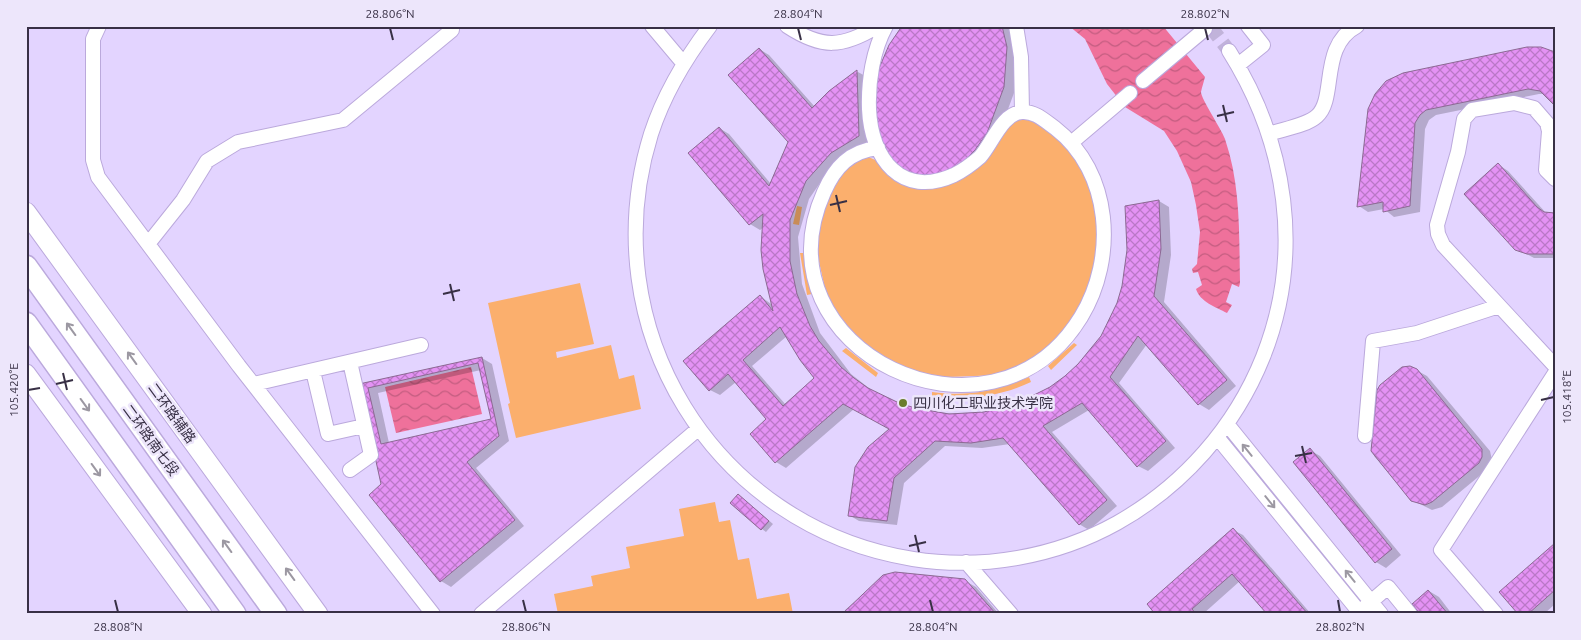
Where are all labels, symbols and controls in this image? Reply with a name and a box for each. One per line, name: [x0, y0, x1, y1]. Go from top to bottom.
text: 28.806°N: [365, 7, 415, 20]
text: 28.804°N: [773, 7, 823, 20]
text: 28.802°N: [1180, 7, 1230, 20]
one-way arrow: [66, 322, 76, 336]
one-way arrow: [127, 352, 138, 365]
text: 105.420°E: [7, 363, 20, 417]
text: 105.418°E: [1560, 370, 1573, 424]
street label: 二环路辅路: [145, 380, 199, 446]
place label: 四川化工职业技术学院: [913, 395, 1053, 411]
marker: 四川化工职业技术学院: [897, 397, 909, 409]
one-way arrow: [80, 398, 90, 412]
street label: 二环路南七段: [120, 401, 182, 479]
one-way arrow: [1242, 444, 1253, 457]
one-way arrow: [91, 463, 102, 476]
one-way arrow: [1265, 495, 1276, 508]
one-way arrow: [222, 539, 232, 553]
one-way arrow: [285, 567, 295, 581]
one-way arrow: [1344, 570, 1355, 583]
text: 28.808°N: [93, 620, 143, 633]
text: 28.806°N: [501, 620, 551, 633]
text: 28.804°N: [908, 620, 958, 633]
text: 28.802°N: [1315, 620, 1365, 633]

